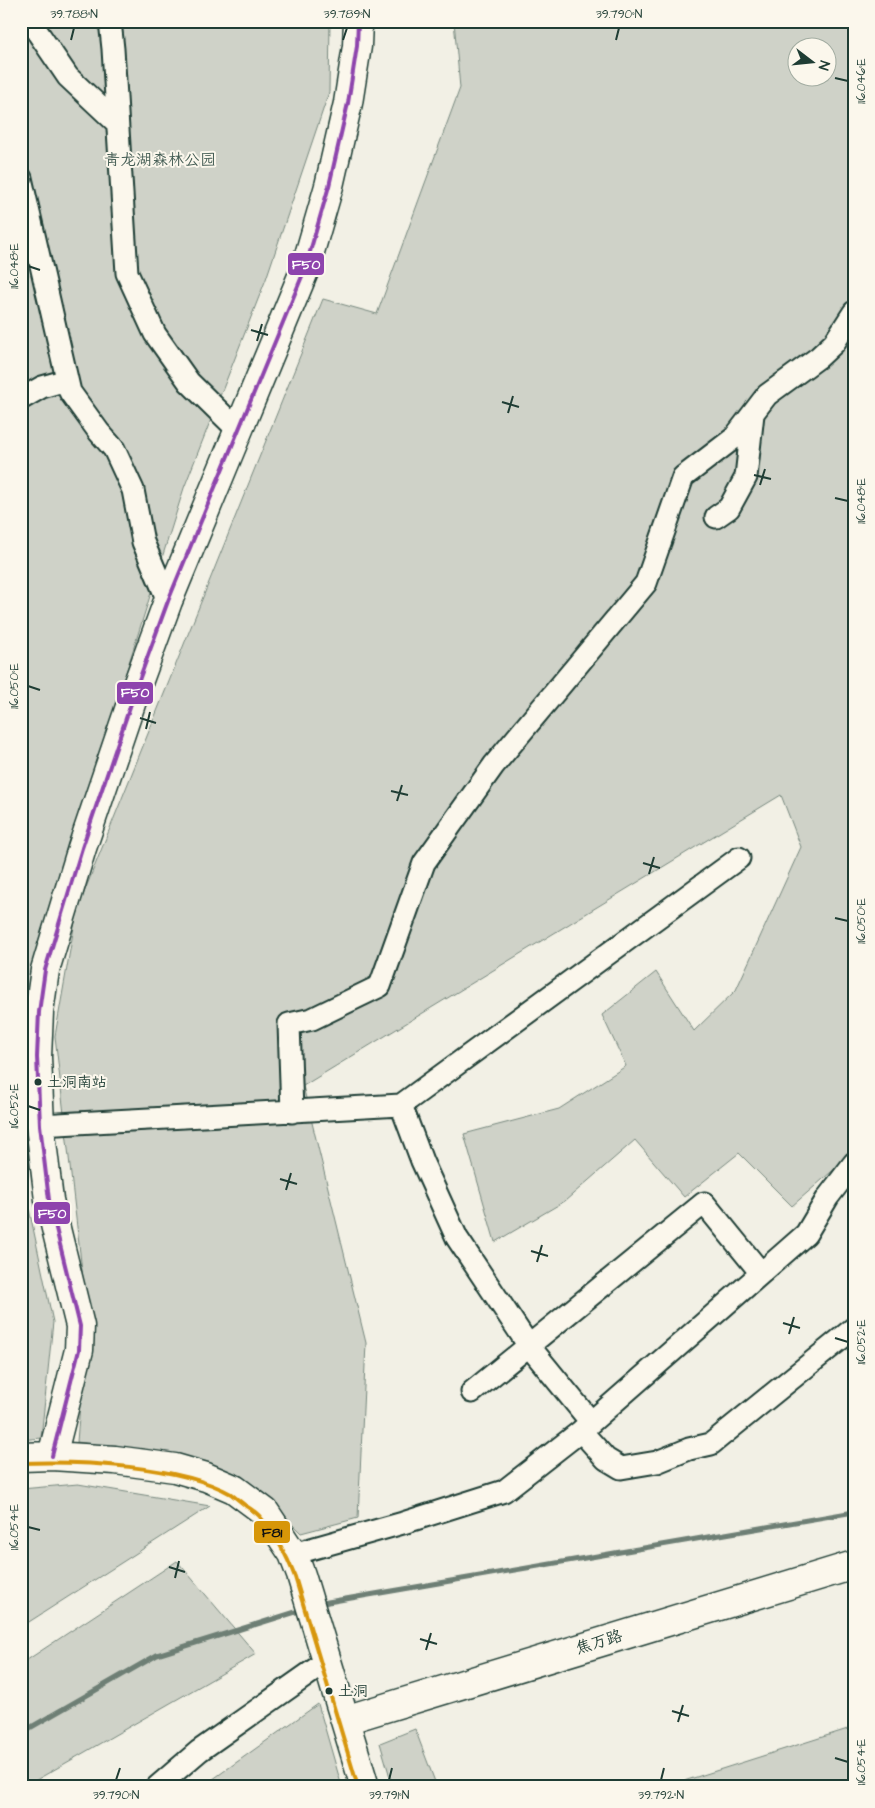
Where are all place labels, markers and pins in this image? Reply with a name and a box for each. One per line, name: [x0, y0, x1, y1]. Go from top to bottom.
place label: 土洞南站: [47, 1072, 107, 1093]
marker: 土洞南站: [33, 1077, 43, 1087]
place label: 土洞: [338, 1681, 368, 1702]
marker: 土洞: [324, 1686, 334, 1696]

